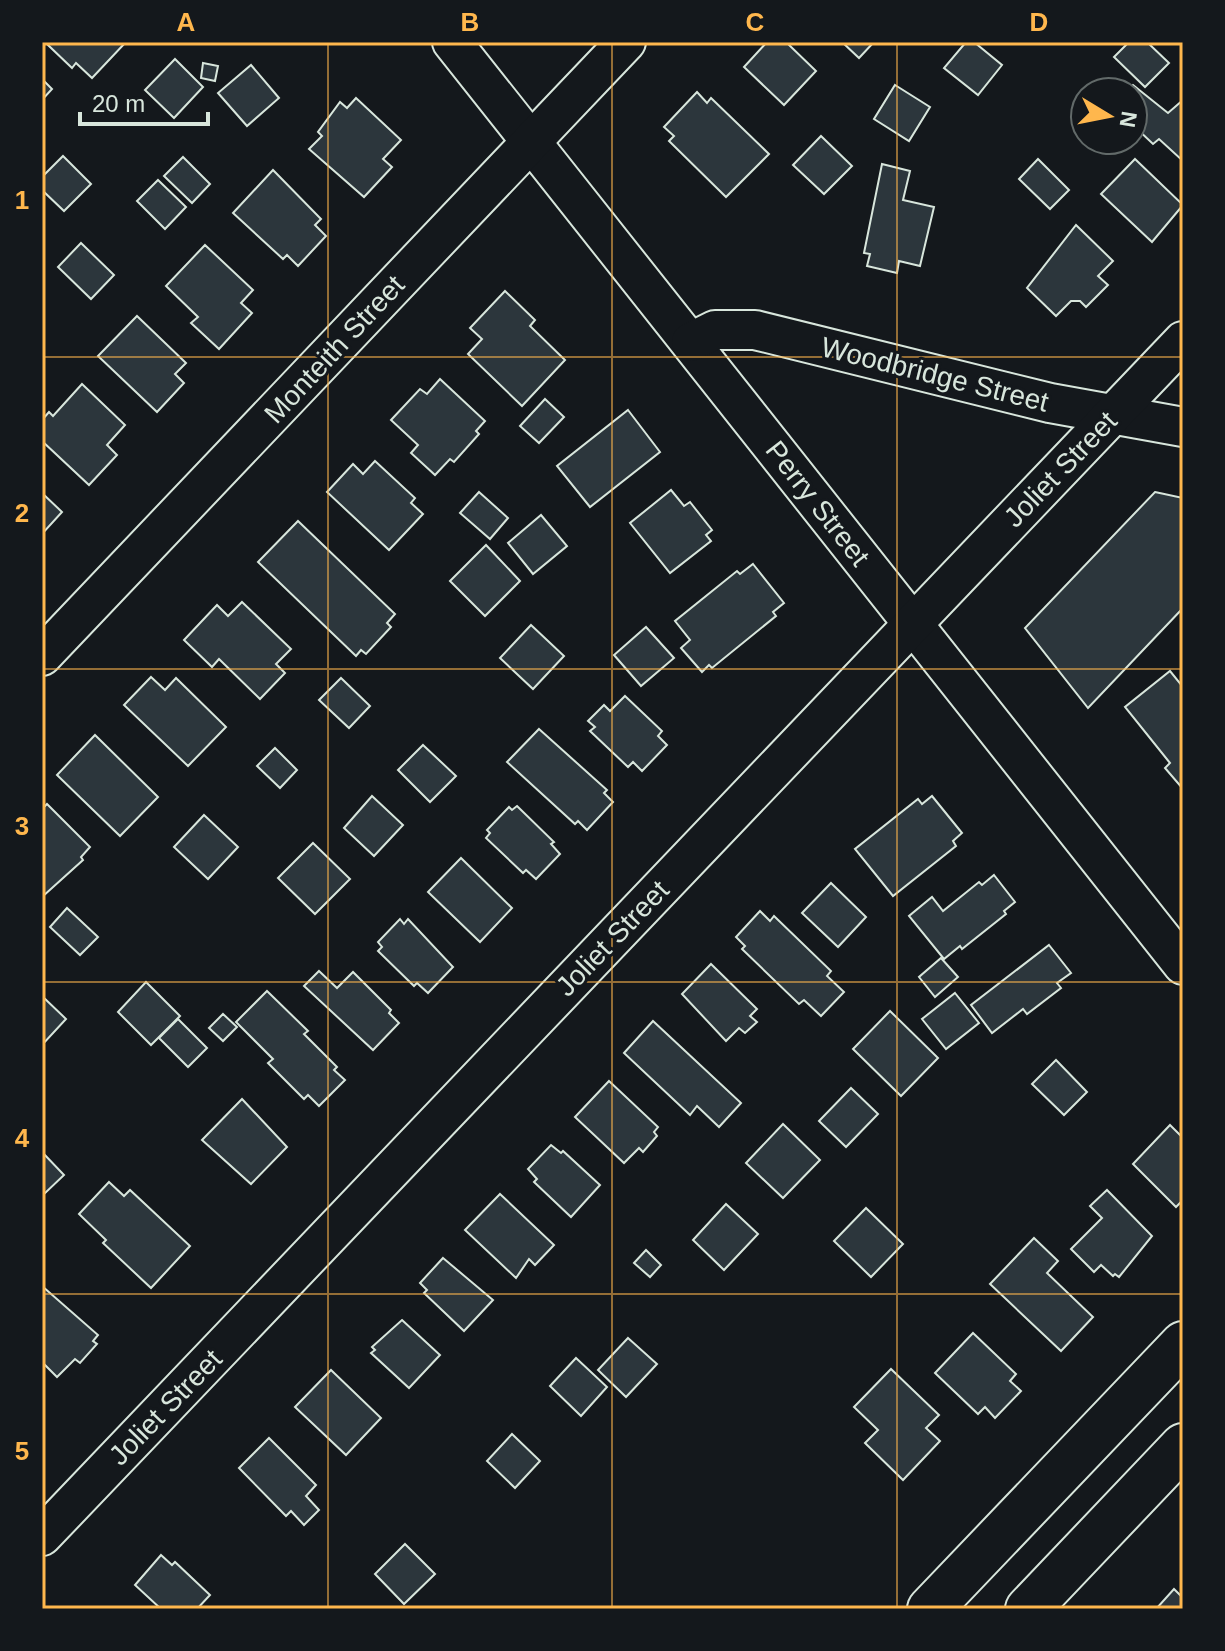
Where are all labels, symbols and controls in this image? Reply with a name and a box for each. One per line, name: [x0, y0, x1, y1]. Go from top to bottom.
text: A: [177, 7, 196, 37]
text: B: [461, 7, 479, 37]
text: C: [746, 7, 765, 37]
text: D: [1030, 7, 1048, 37]
scale bar: [80, 76, 208, 126]
north arrow: [1069, 76, 1149, 156]
text: 20 m: [92, 90, 145, 117]
text: N: [1115, 109, 1142, 129]
text: 1: [15, 185, 29, 215]
street label: Monteith Street: [258, 269, 411, 429]
street label: Woodbridge Street: [818, 331, 1052, 418]
street label: Joliet Street: [998, 405, 1123, 533]
street label: Perry Street: [759, 435, 876, 572]
text: 2: [15, 498, 29, 528]
text: 3: [15, 811, 29, 841]
street label: Joliet Street: [550, 874, 675, 1002]
text: 4: [15, 1123, 30, 1153]
street label: Joliet Street: [103, 1343, 228, 1471]
text: 5: [15, 1436, 29, 1466]

